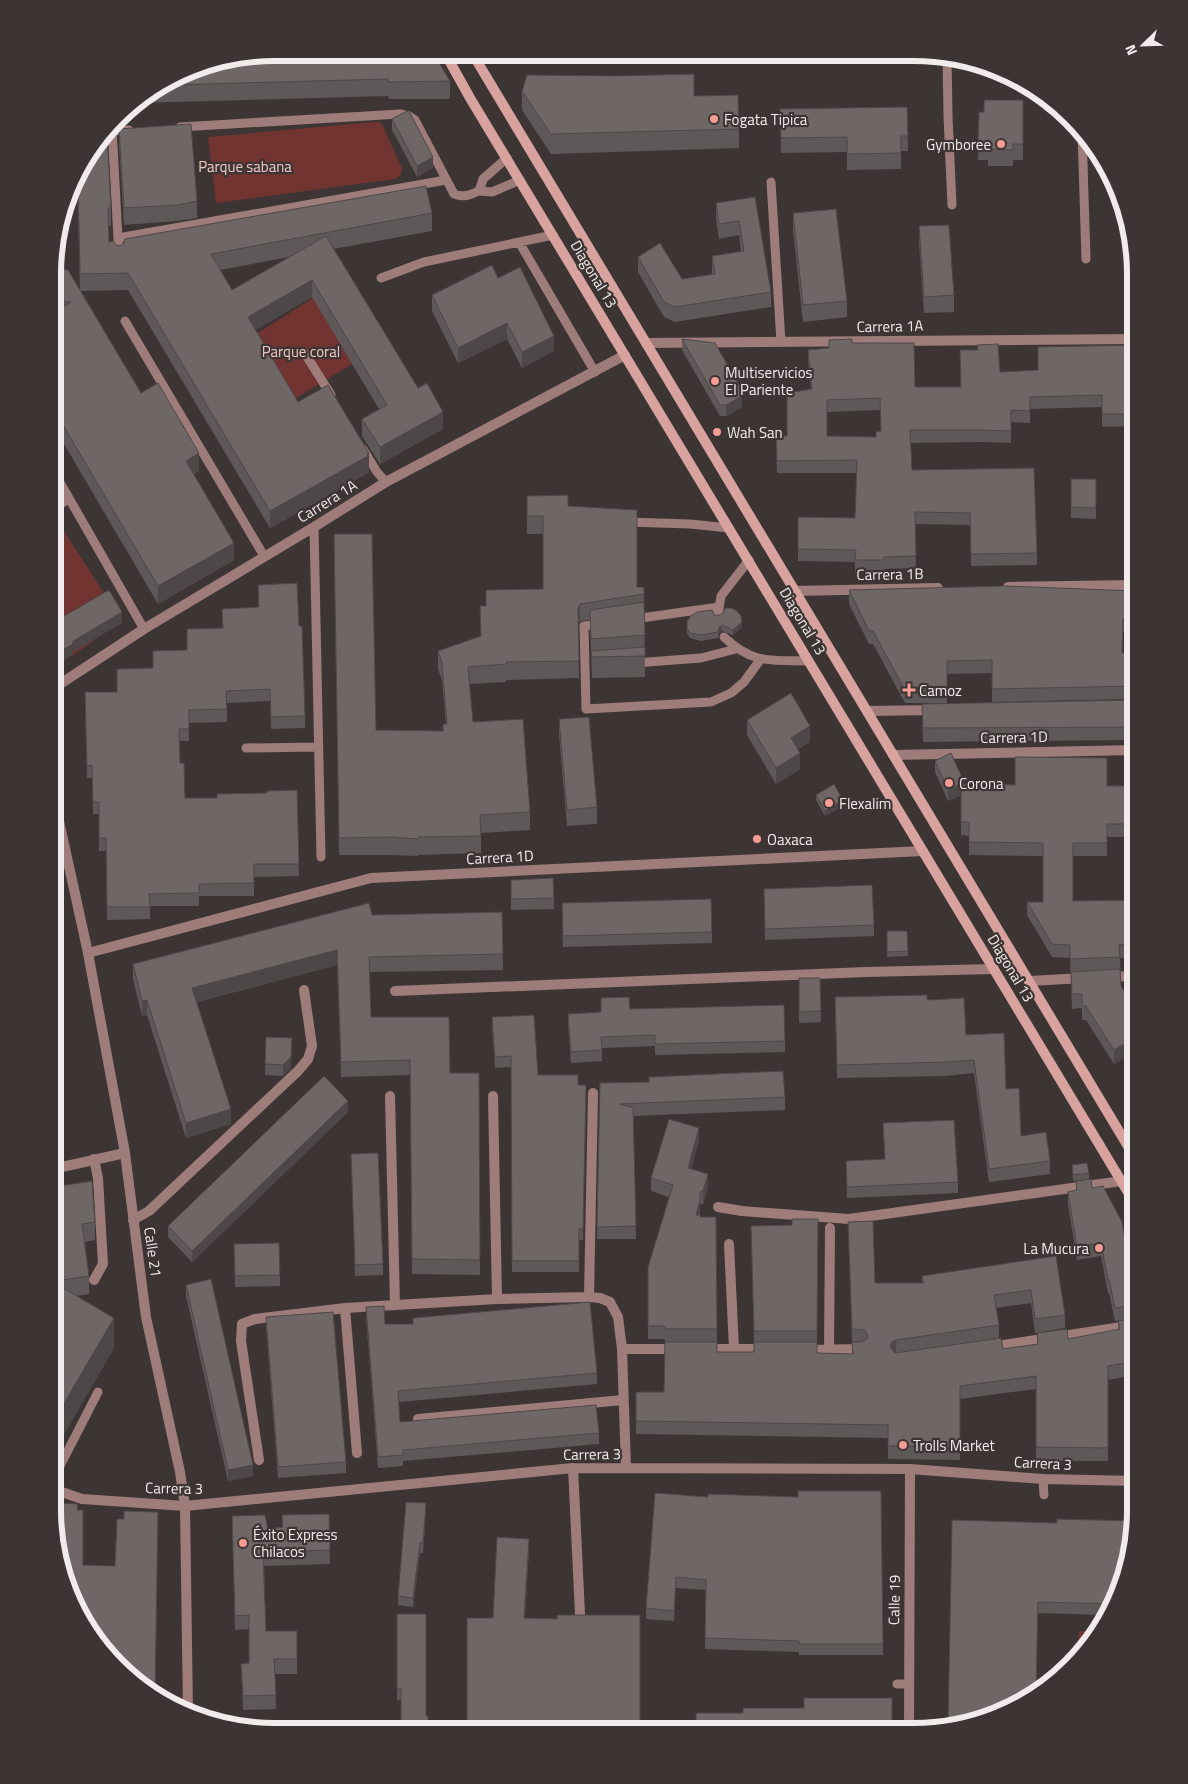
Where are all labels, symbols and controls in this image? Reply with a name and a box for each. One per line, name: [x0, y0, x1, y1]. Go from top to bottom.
north arrow: [1118, 20, 1168, 70]
text: N: [1119, 42, 1142, 59]
place label: Fogata Tipica: [724, 108, 808, 131]
marker: Fogata Tipica: [708, 113, 720, 125]
place label: Gymboree: [926, 133, 991, 156]
marker: Gymboree: [995, 138, 1007, 150]
park label: Parque sabana: [198, 155, 292, 178]
street label: Diagonal 13: [565, 236, 623, 312]
street label: Carrera 1A: [856, 314, 924, 338]
park label: Parque coral: [262, 340, 340, 363]
place label: Multiservicios El Pariente: [725, 361, 813, 401]
marker: Multiservicios El Pariente: [709, 375, 721, 387]
place label: Wah San: [727, 421, 783, 444]
marker: Wah San: [711, 426, 723, 438]
street label: Carrera 1A: [293, 474, 361, 528]
street label: Carrera 1B: [856, 562, 924, 586]
street label: Diagonal 13: [774, 583, 832, 659]
place label: Camoz: [919, 679, 962, 702]
marker: Camoz: [903, 684, 915, 696]
street label: Carrera 1D: [980, 725, 1048, 749]
place label: Corona: [959, 772, 1004, 795]
marker: Corona: [943, 777, 955, 789]
place label: Flexalim: [839, 792, 891, 815]
marker: Flexalim: [823, 797, 835, 809]
place label: Oaxaca: [767, 828, 813, 851]
marker: Oaxaca: [751, 833, 763, 845]
street label: Carrera 1D: [466, 844, 534, 870]
street label: Diagonal 13: [982, 930, 1040, 1006]
street label: Calle 21: [138, 1226, 168, 1278]
place label: La Mucura: [1023, 1237, 1089, 1260]
marker: La Mucura: [1093, 1242, 1105, 1254]
place label: Trolls Market: [913, 1434, 996, 1457]
marker: Trolls Market: [897, 1439, 909, 1451]
street label: Carrera 3: [563, 1442, 621, 1466]
street label: Carrera 3: [1013, 1450, 1073, 1476]
street label: Carrera 3: [145, 1476, 203, 1500]
place label: Éxito Express Chilacos: [253, 1523, 337, 1563]
marker: Éxito Express Chilacos: [237, 1537, 249, 1549]
street label: Calle 19: [882, 1575, 906, 1625]

